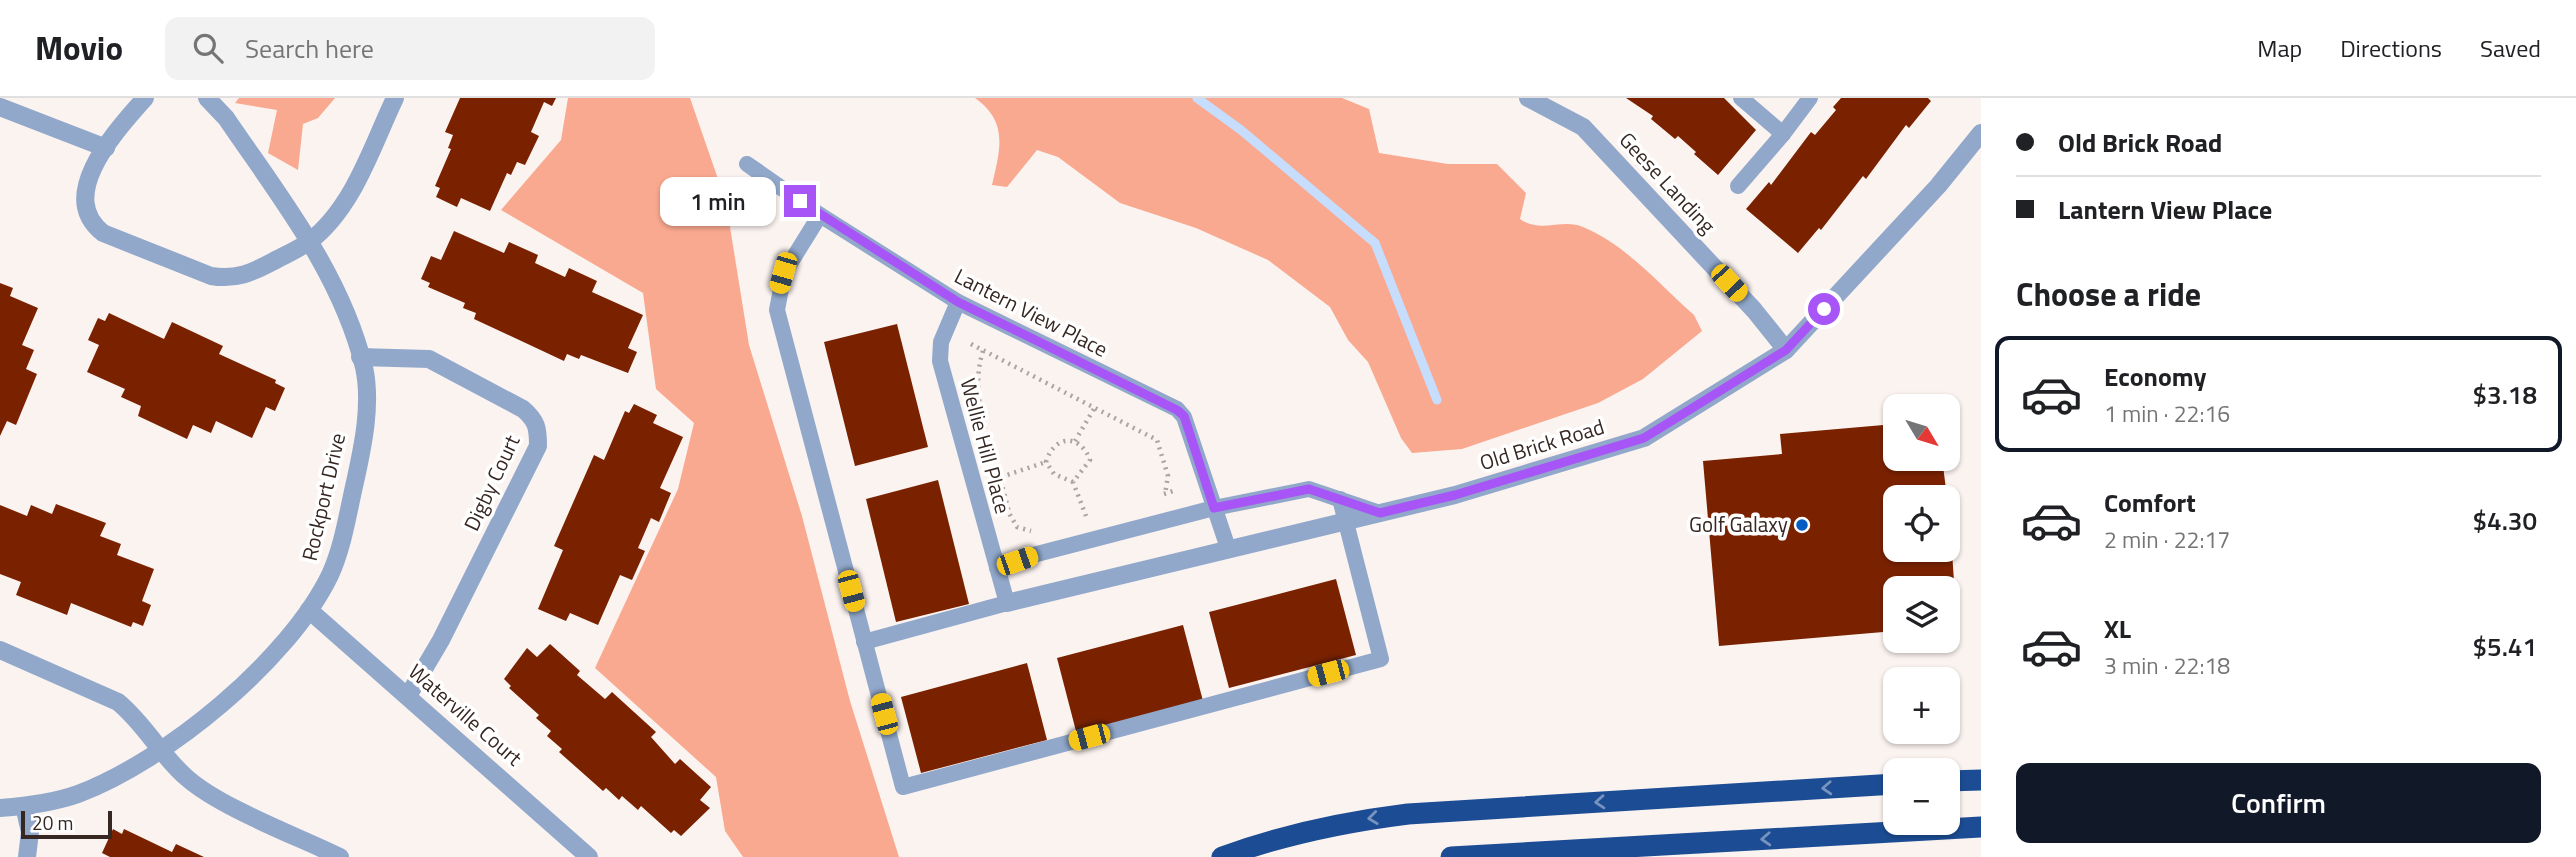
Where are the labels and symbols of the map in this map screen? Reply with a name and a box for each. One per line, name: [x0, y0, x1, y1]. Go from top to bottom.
street label: Geese Landing: [1612, 124, 1723, 240]
callout: 1 min: [660, 176, 776, 226]
route end: [784, 185, 816, 217]
car: [768, 250, 799, 296]
street label: Lantern View Place: [949, 260, 1114, 365]
car: [1707, 260, 1752, 306]
route start: [1808, 293, 1840, 325]
street label: Wellie Hill Place: [953, 375, 1019, 517]
north arrow: [1883, 394, 1960, 471]
street label: Old Brick Road: [1476, 410, 1608, 478]
street label: Digby Court: [455, 429, 528, 536]
street label: Rockport Drive: [293, 430, 353, 564]
place label: Golf Galaxy: [1689, 508, 1788, 540]
marker: Golf Galaxy: [1794, 517, 1810, 533]
car: [994, 544, 1041, 578]
car: [836, 568, 867, 614]
street label: Waterville Court: [402, 656, 530, 773]
car: [1305, 657, 1352, 689]
car: [869, 691, 900, 737]
car: [1066, 721, 1113, 753]
one-way arrow: [1821, 780, 1832, 795]
one-way arrow: [1594, 794, 1605, 809]
scale bar: [21, 808, 112, 840]
one-way arrow: [1367, 811, 1379, 826]
one-way arrow: [1760, 831, 1771, 846]

